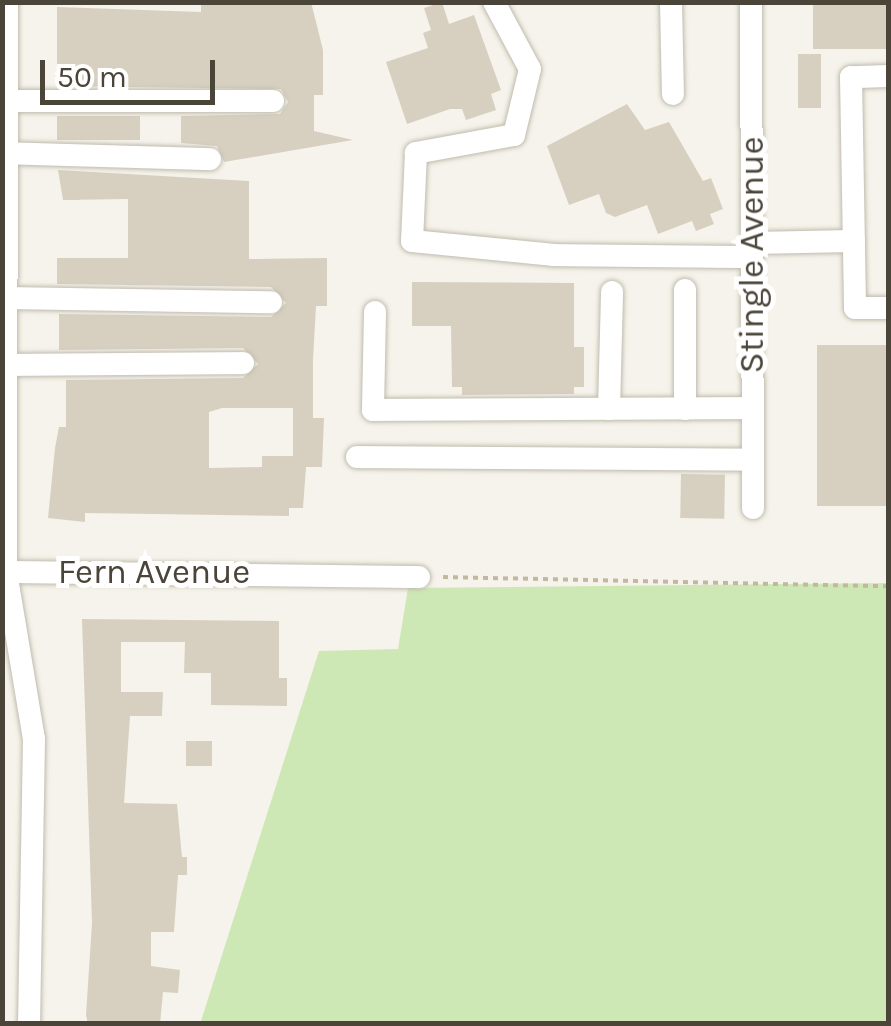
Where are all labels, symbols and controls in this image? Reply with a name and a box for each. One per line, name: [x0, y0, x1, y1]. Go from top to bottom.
scale bar: [45, 40, 220, 102]
text: 50 m: [57, 59, 127, 95]
street label: Stingle Avenue: [731, 137, 773, 373]
street label: Fern Avenue: [58, 551, 250, 593]

